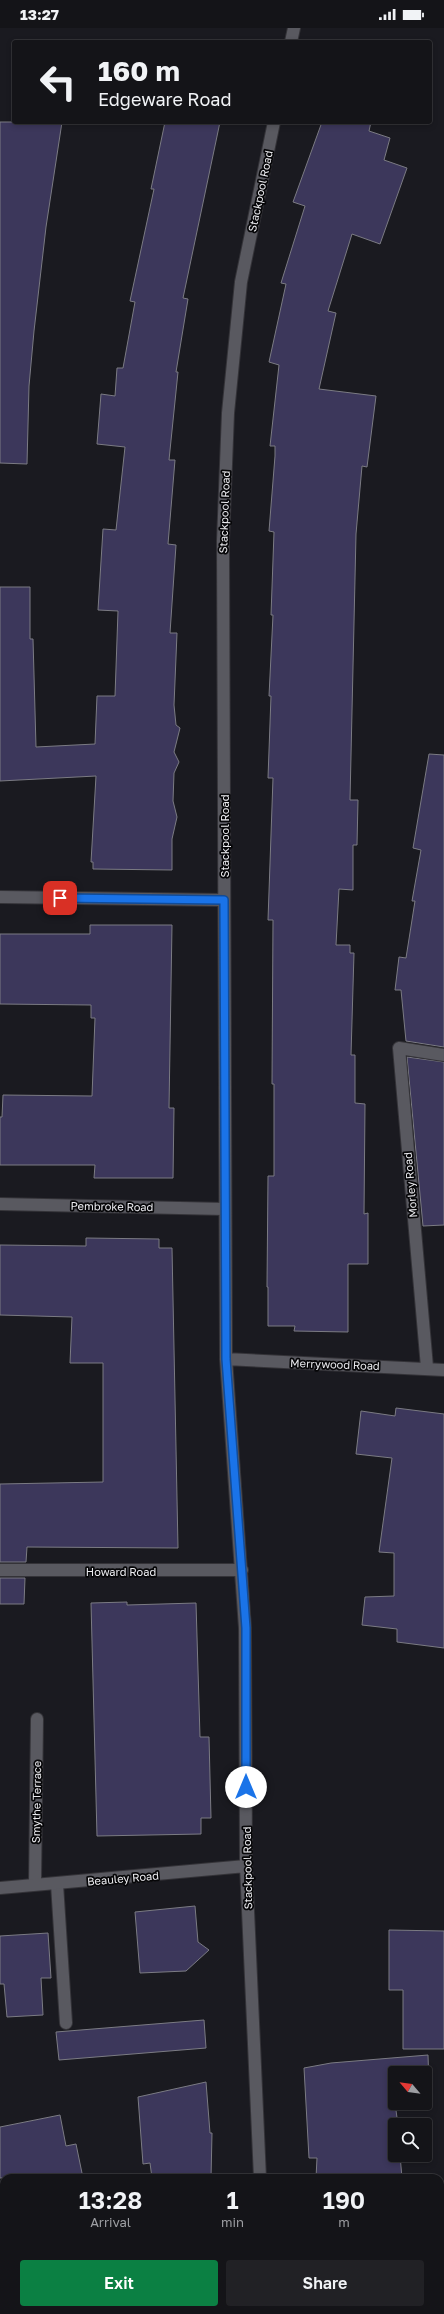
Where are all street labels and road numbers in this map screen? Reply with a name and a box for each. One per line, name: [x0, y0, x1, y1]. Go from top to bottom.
street label: Stackpool Road: [245, 149, 275, 233]
street label: Stackpool Road: [216, 470, 232, 554]
street label: Stackpool Road: [218, 795, 231, 877]
street label: Morley Road: [401, 1152, 419, 1218]
street label: Pembroke Road: [70, 1199, 154, 1213]
street label: Merrywood Road: [290, 1356, 380, 1372]
street label: Howard Road: [86, 1565, 156, 1578]
street label: Smythe Terrace: [29, 1761, 43, 1843]
street label: Stackpool Road: [240, 1826, 254, 1910]
street label: Beauley Road: [87, 1868, 159, 1888]

